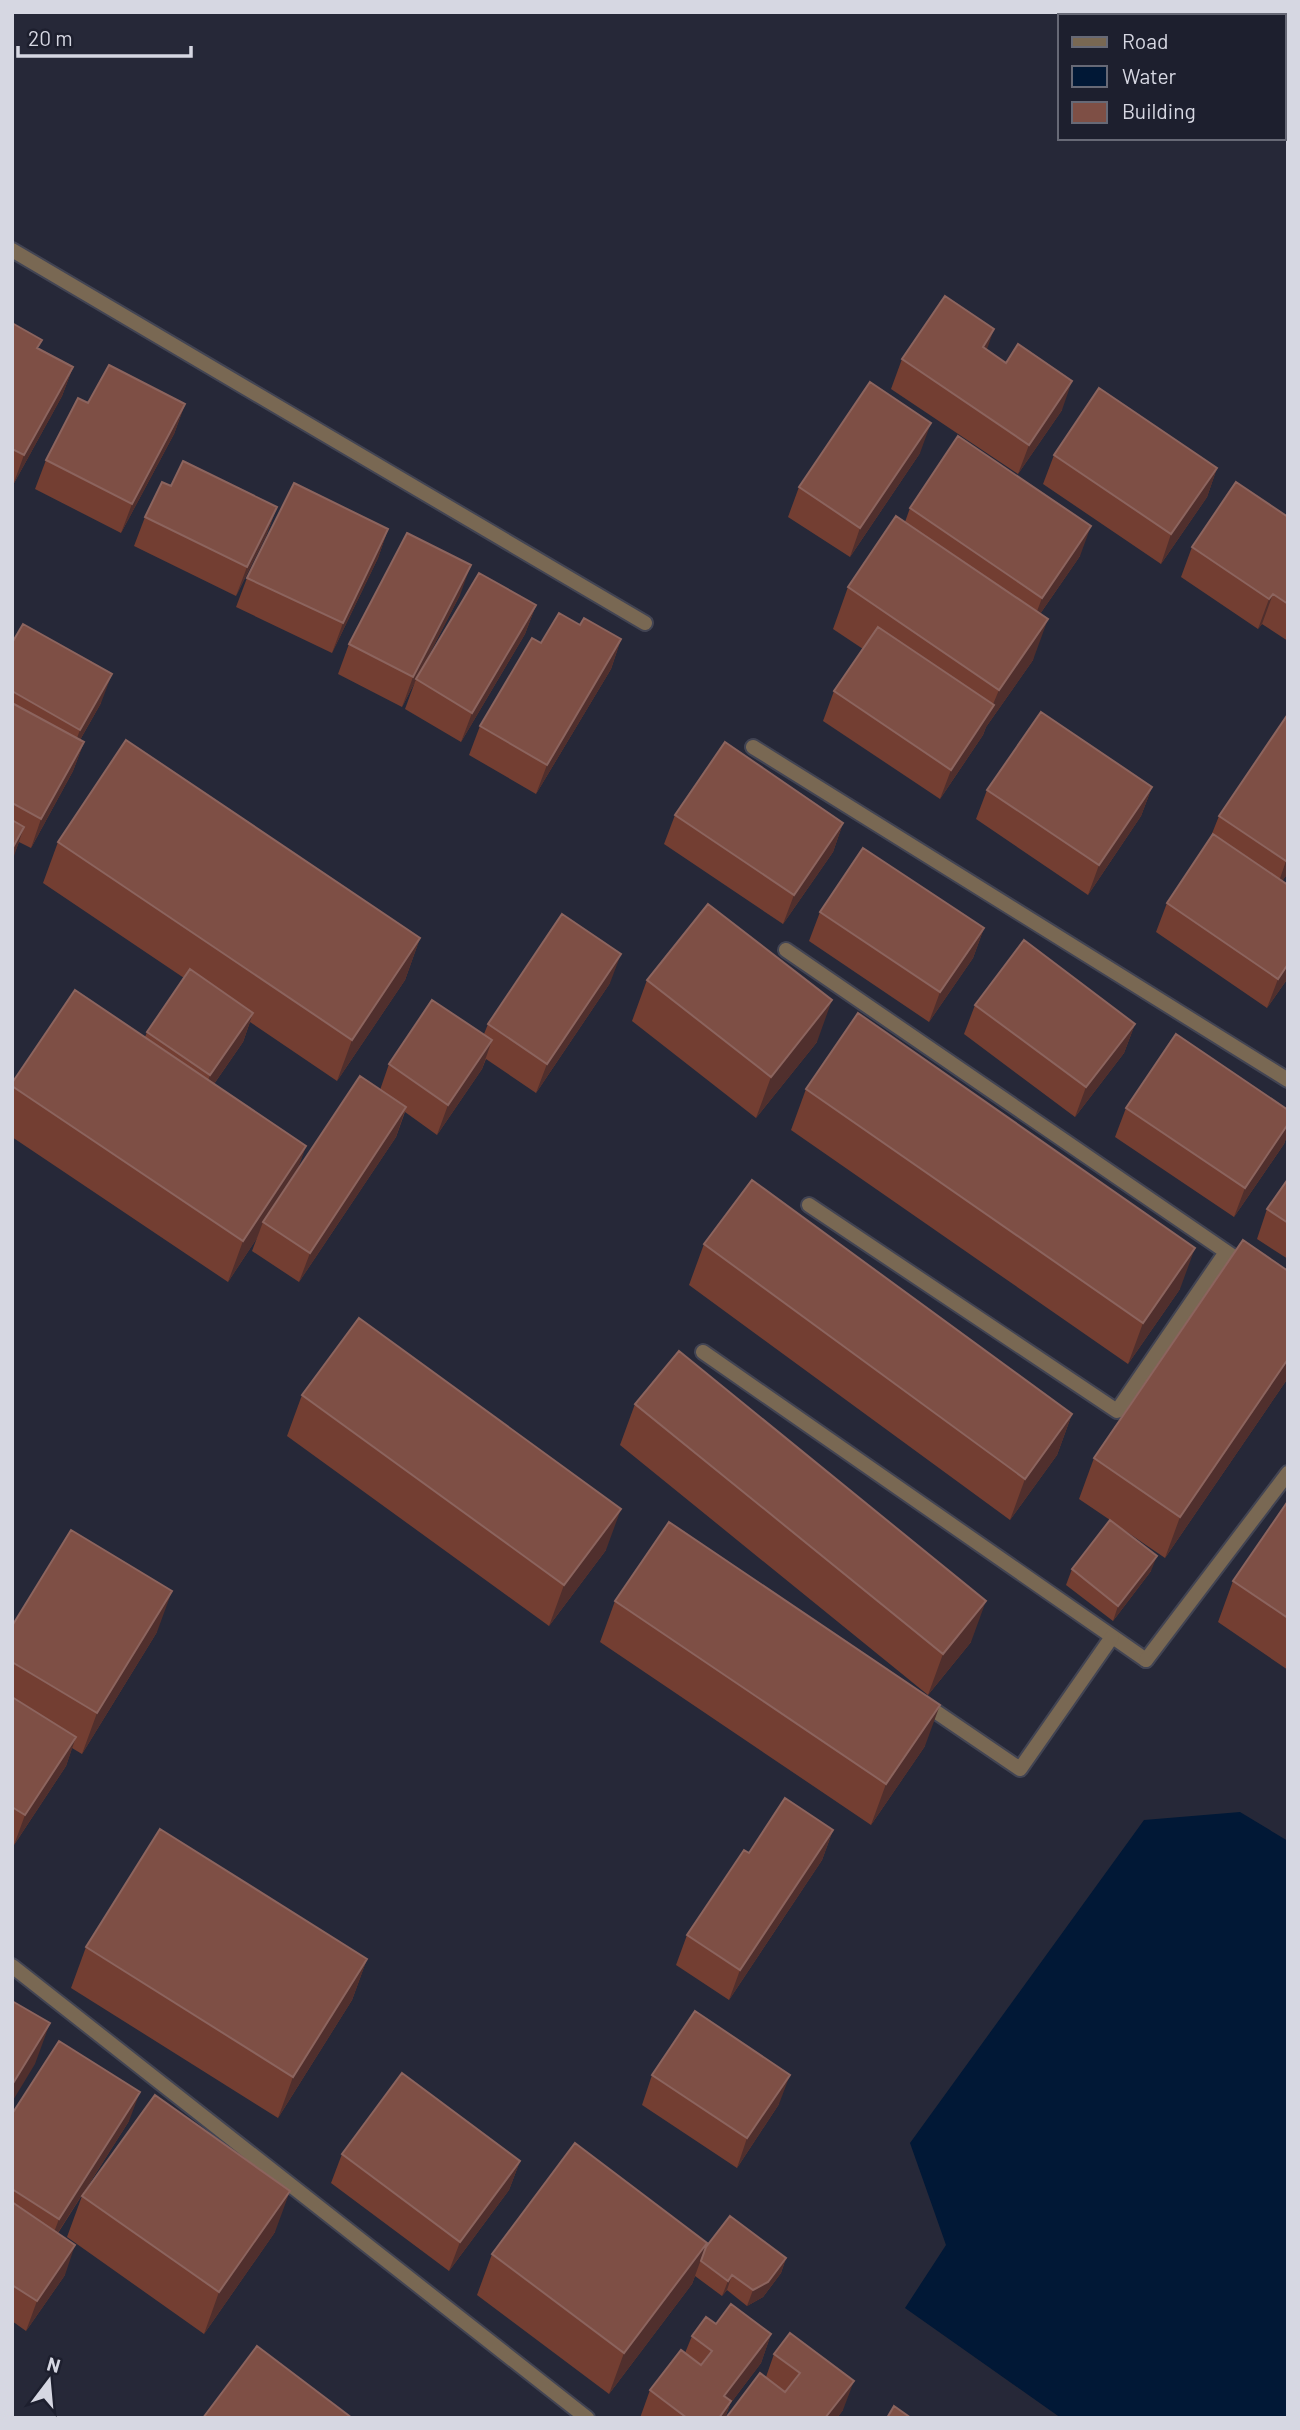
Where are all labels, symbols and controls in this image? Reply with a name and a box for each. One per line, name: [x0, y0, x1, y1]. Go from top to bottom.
scale bar: [18, 14, 191, 58]
legend: [1058, 14, 1286, 140]
text: 20 m: [28, 25, 73, 50]
text: Road: [1122, 28, 1168, 53]
text: Water: [1122, 63, 1177, 88]
text: Building: [1122, 98, 1196, 123]
north arrow: [14, 2346, 84, 2416]
text: N: [45, 2351, 63, 2377]

